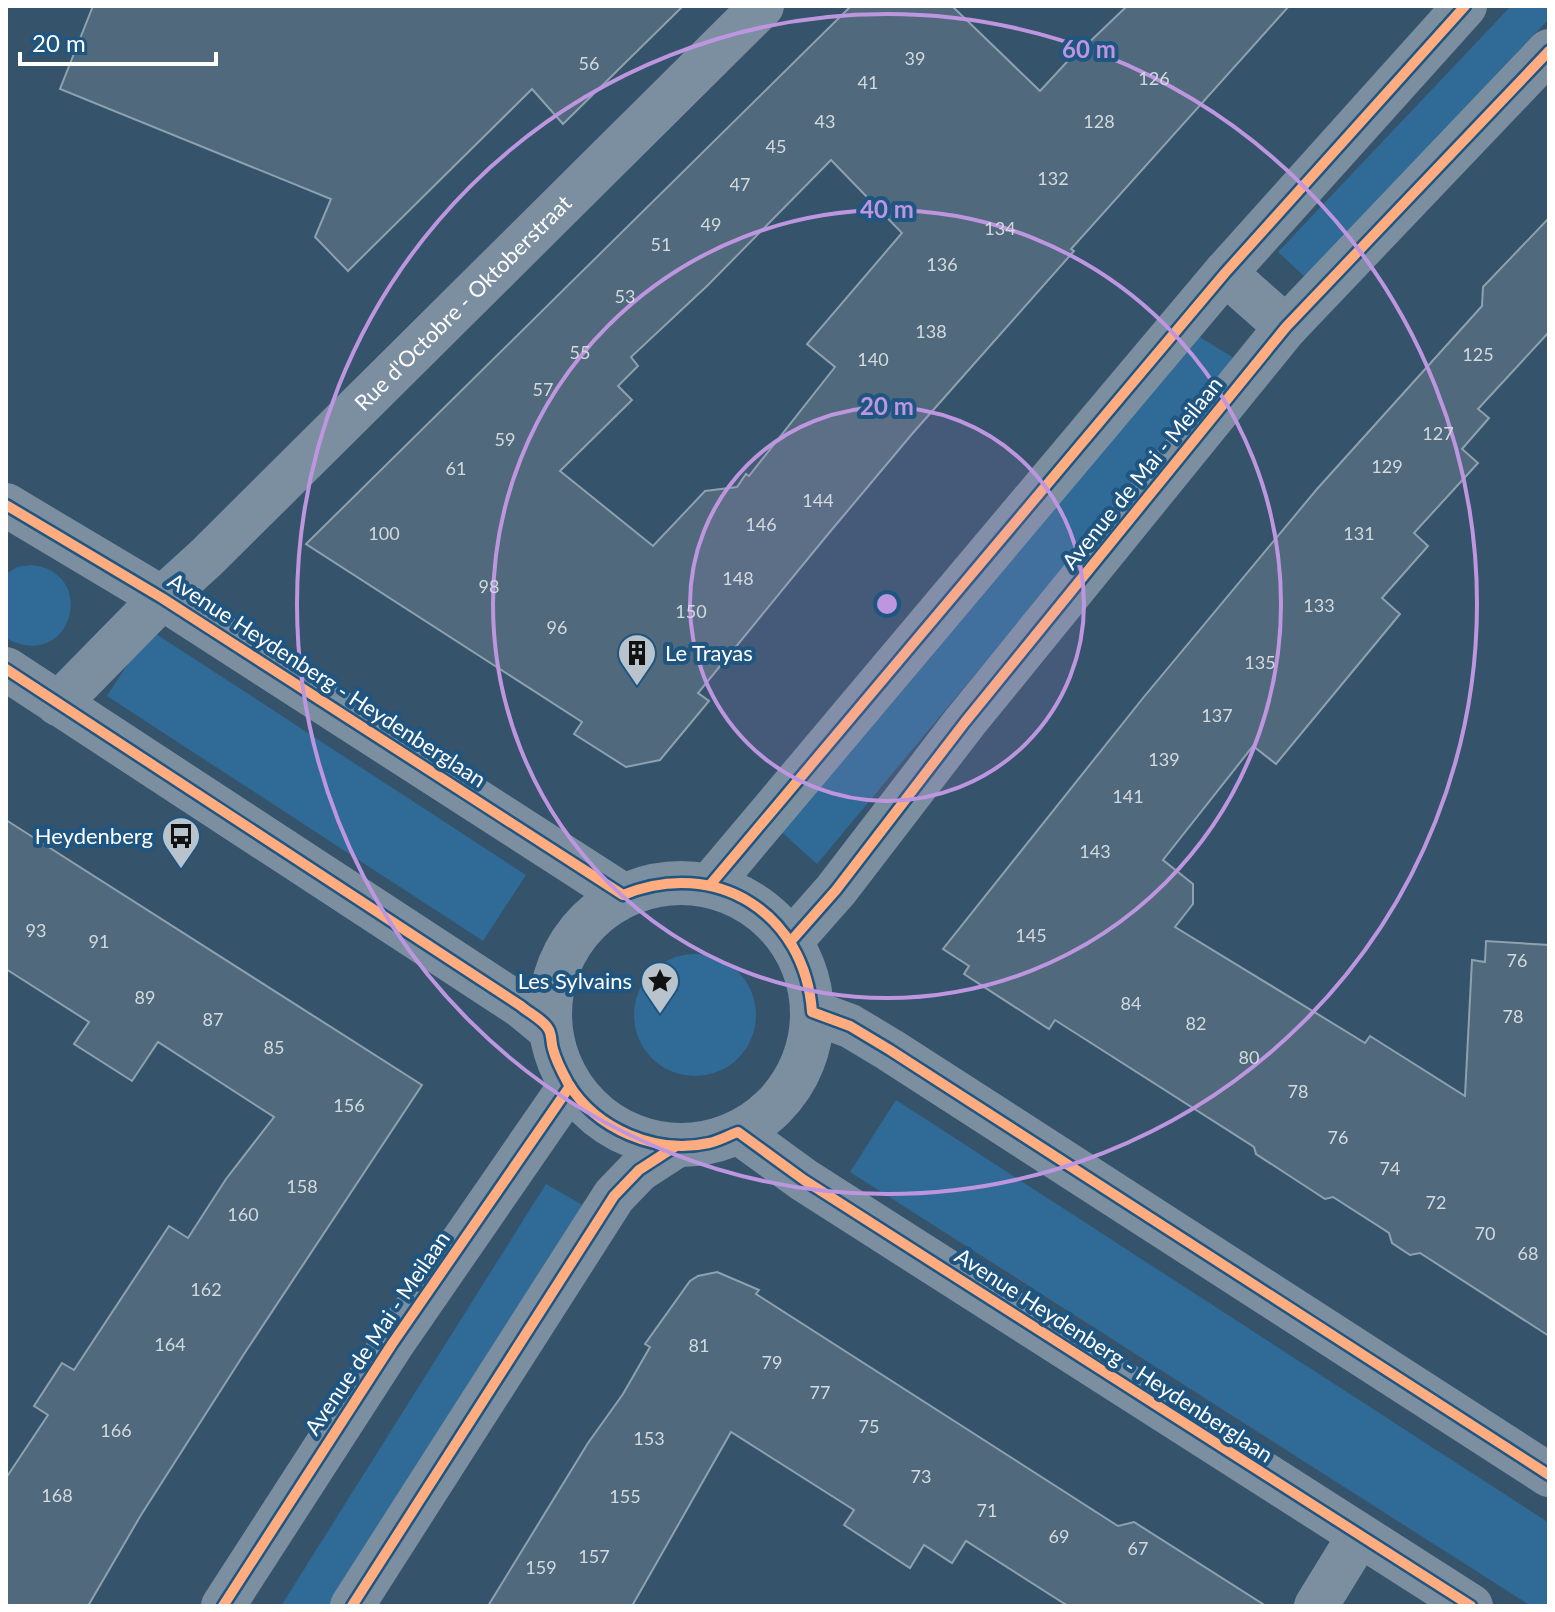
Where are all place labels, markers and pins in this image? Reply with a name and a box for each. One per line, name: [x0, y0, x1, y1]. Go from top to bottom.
centre of rings: [873, 590, 901, 618]
building icon: Le Trayas: [616, 632, 658, 687]
place label: Le Trayas: [665, 639, 753, 666]
bus stop icon: Heydenberg: [160, 815, 202, 870]
place label: Heydenberg: [35, 822, 153, 849]
place icon: Les Sylvains: [639, 960, 681, 1015]
place label: Les Sylvains: [518, 967, 632, 994]

